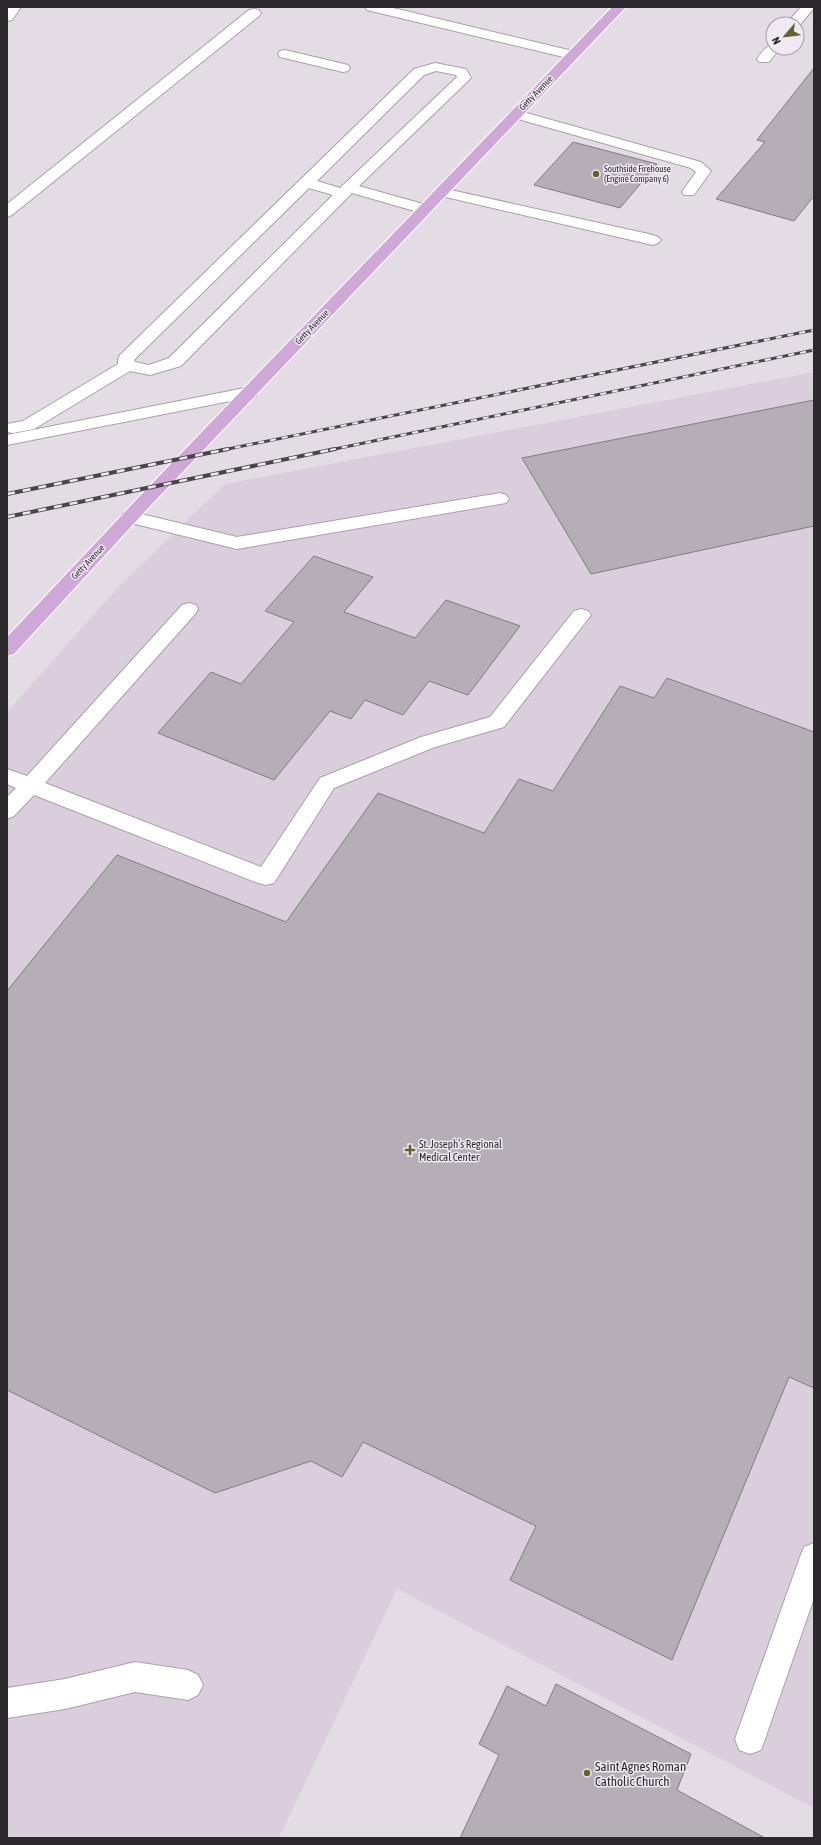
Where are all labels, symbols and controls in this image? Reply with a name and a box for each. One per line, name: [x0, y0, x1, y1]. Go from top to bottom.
north arrow: [765, 16, 805, 56]
text: N: [769, 35, 783, 46]
street label: Getty Avenue: [517, 74, 555, 112]
place label: Southside Firehouse (Engine Company 6): [604, 164, 671, 184]
marker: Southside Firehouse (Engine Company 6): [591, 169, 601, 179]
street label: Getty Avenue: [293, 308, 331, 346]
street label: Getty Avenue: [69, 543, 107, 581]
place label: St. Joseph’s Regional Medical Center: [419, 1138, 502, 1163]
marker: St. Joseph’s Regional Medical Center: [404, 1144, 416, 1156]
place label: Saint Agnes Roman Catholic Church: [595, 1759, 686, 1789]
marker: Saint Agnes Roman Catholic Church: [582, 1768, 592, 1778]

